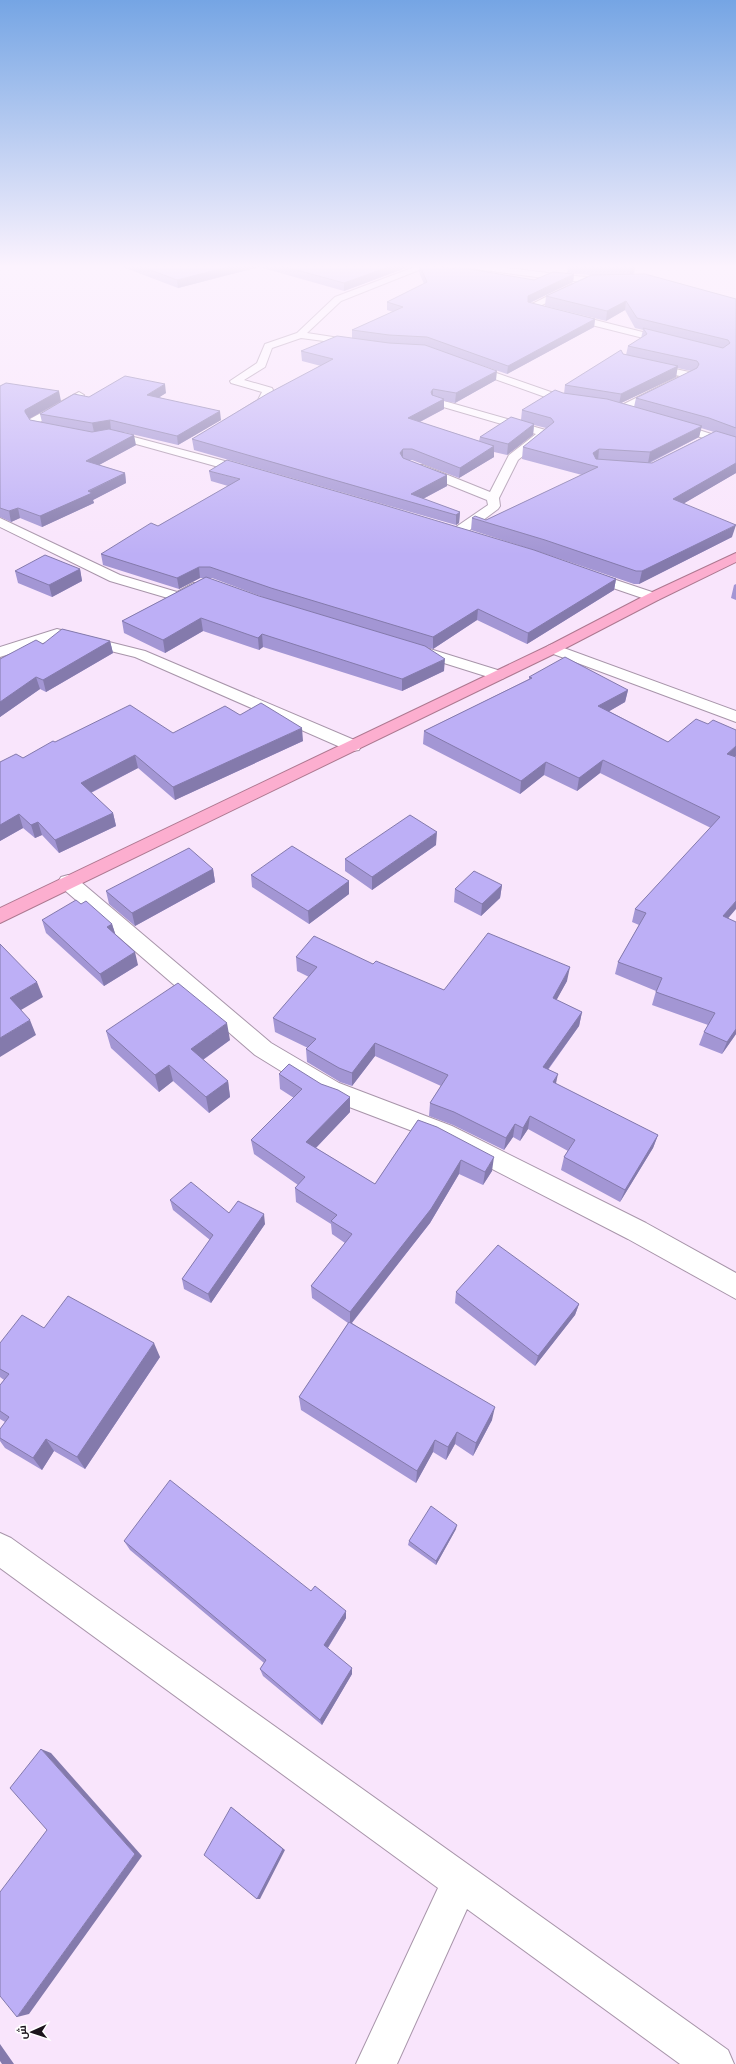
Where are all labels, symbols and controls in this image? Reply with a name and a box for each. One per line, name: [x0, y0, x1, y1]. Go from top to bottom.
north arrow: [12, 2012, 52, 2052]
text: ش: [13, 2025, 29, 2040]

